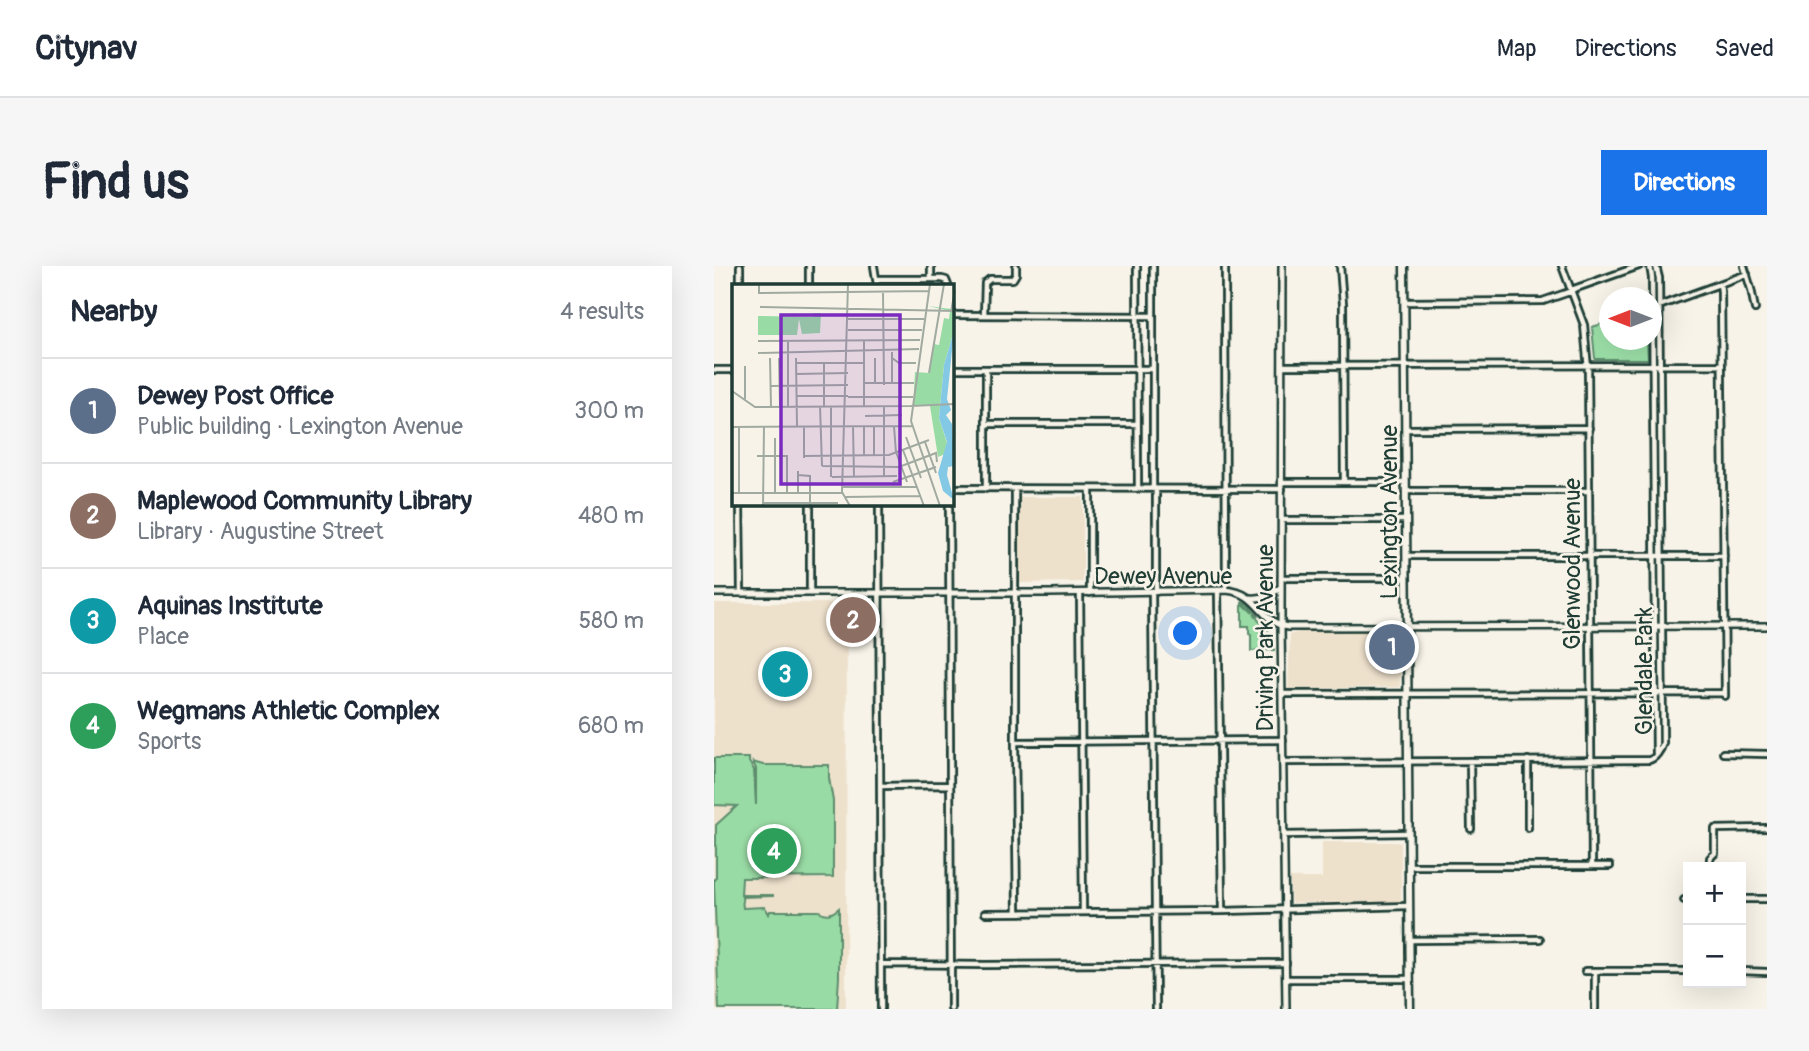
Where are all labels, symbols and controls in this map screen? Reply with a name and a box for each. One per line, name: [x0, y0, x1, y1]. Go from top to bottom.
text: Citynav: [35, 28, 138, 69]
text: Map: [1497, 34, 1537, 63]
text: Directions: [1575, 34, 1676, 63]
text: Saved: [1714, 34, 1774, 63]
button: Directions: [1601, 150, 1767, 215]
text: Find us: [42, 152, 189, 213]
inset map: [732, 284, 954, 506]
north arrow: [1599, 287, 1662, 350]
text: Nearby: [70, 293, 157, 330]
text: 4 results: [560, 297, 644, 326]
text: Dewey Post Office: [137, 380, 333, 412]
text: 1: [89, 396, 98, 425]
text: 300 m: [574, 396, 644, 425]
text: Public building · Lexington Avenue: [137, 412, 463, 441]
street label: Lexington Avenue: [1375, 424, 1404, 599]
street label: Glenwood Avenue: [1558, 478, 1587, 650]
text: Maplewood Community Library: [137, 485, 472, 517]
text: 2: [87, 501, 99, 530]
text: 480 m: [578, 501, 644, 530]
text: Library · Augustine Street: [137, 517, 384, 546]
street label: Driving Park Avenue: [1251, 544, 1280, 732]
street label: Dewey Avenue: [1094, 562, 1233, 591]
text: Aquinas Institute: [137, 590, 323, 622]
pin: 2: [830, 594, 876, 646]
text: 3: [87, 606, 99, 635]
text: 580 m: [579, 606, 644, 635]
street label: Glendale Park: [1630, 606, 1659, 735]
your location: [1168, 616, 1202, 650]
pin: 1: [1369, 621, 1415, 673]
text: Place: [137, 622, 189, 651]
pin: 3: [762, 648, 808, 700]
text: Wegmans Athletic Complex: [137, 695, 440, 727]
text: 4: [86, 711, 100, 740]
text: 680 m: [578, 711, 644, 740]
text: Sports: [137, 727, 201, 756]
pin: 4: [751, 825, 797, 877]
map controls: [1683, 862, 1746, 988]
button: +: [1683, 862, 1746, 925]
button: −: [1683, 925, 1746, 988]

